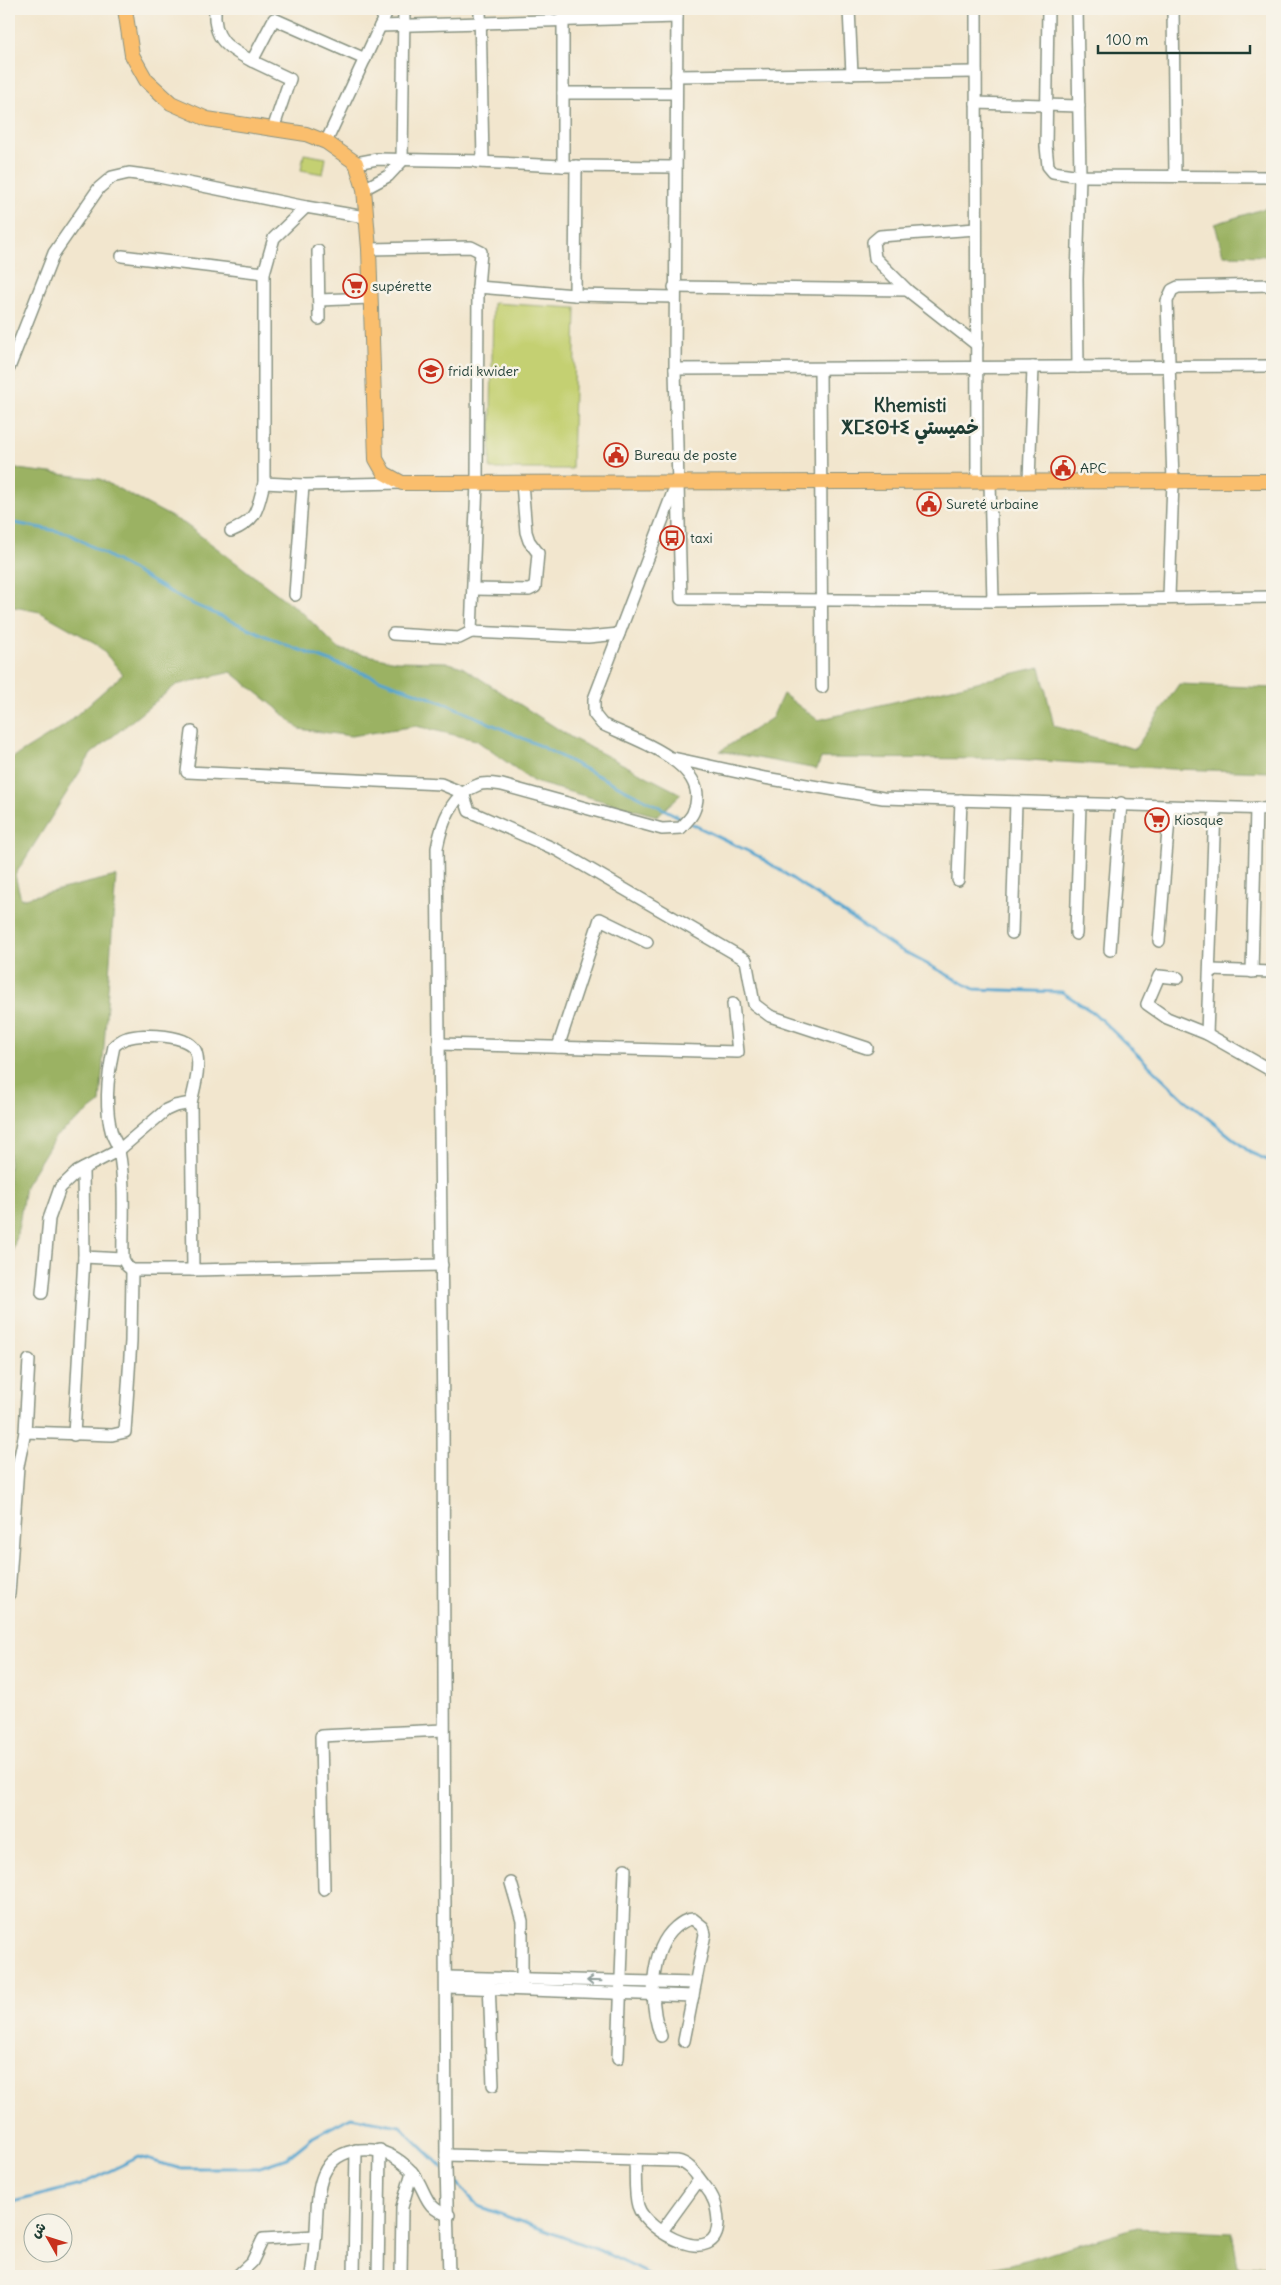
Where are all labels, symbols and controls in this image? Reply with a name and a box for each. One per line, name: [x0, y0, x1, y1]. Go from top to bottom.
scale bar: [1098, 22, 1251, 54]
text: 100 m: [1106, 30, 1148, 49]
supermarket icon: supérette: [342, 273, 368, 299]
place label: supérette: [372, 277, 432, 295]
school or university icon: fridi kwider: [418, 358, 444, 384]
place label: fridi kwider: [448, 362, 519, 380]
district label: Khemisti ⵅⵎⵉⵙⵜⵉ خميستي: [841, 393, 979, 444]
public building icon: Bureau de poste: [603, 442, 629, 468]
place label: Bureau de poste: [634, 446, 737, 464]
public building icon: APC: [1050, 455, 1076, 481]
place label: APC: [1080, 459, 1107, 477]
public building icon: Sureté urbaine: [916, 491, 942, 517]
place label: Sureté urbaine: [946, 495, 1039, 513]
bus stop icon: taxi: [659, 525, 685, 551]
place label: taxi: [690, 529, 713, 547]
supermarket icon: Kiosque: [1144, 807, 1170, 833]
place label: Kiosque: [1174, 811, 1223, 829]
one-way arrow: [586, 1976, 602, 1985]
north arrow: [22, 2212, 72, 2262]
text: ش: [26, 2218, 50, 2241]

